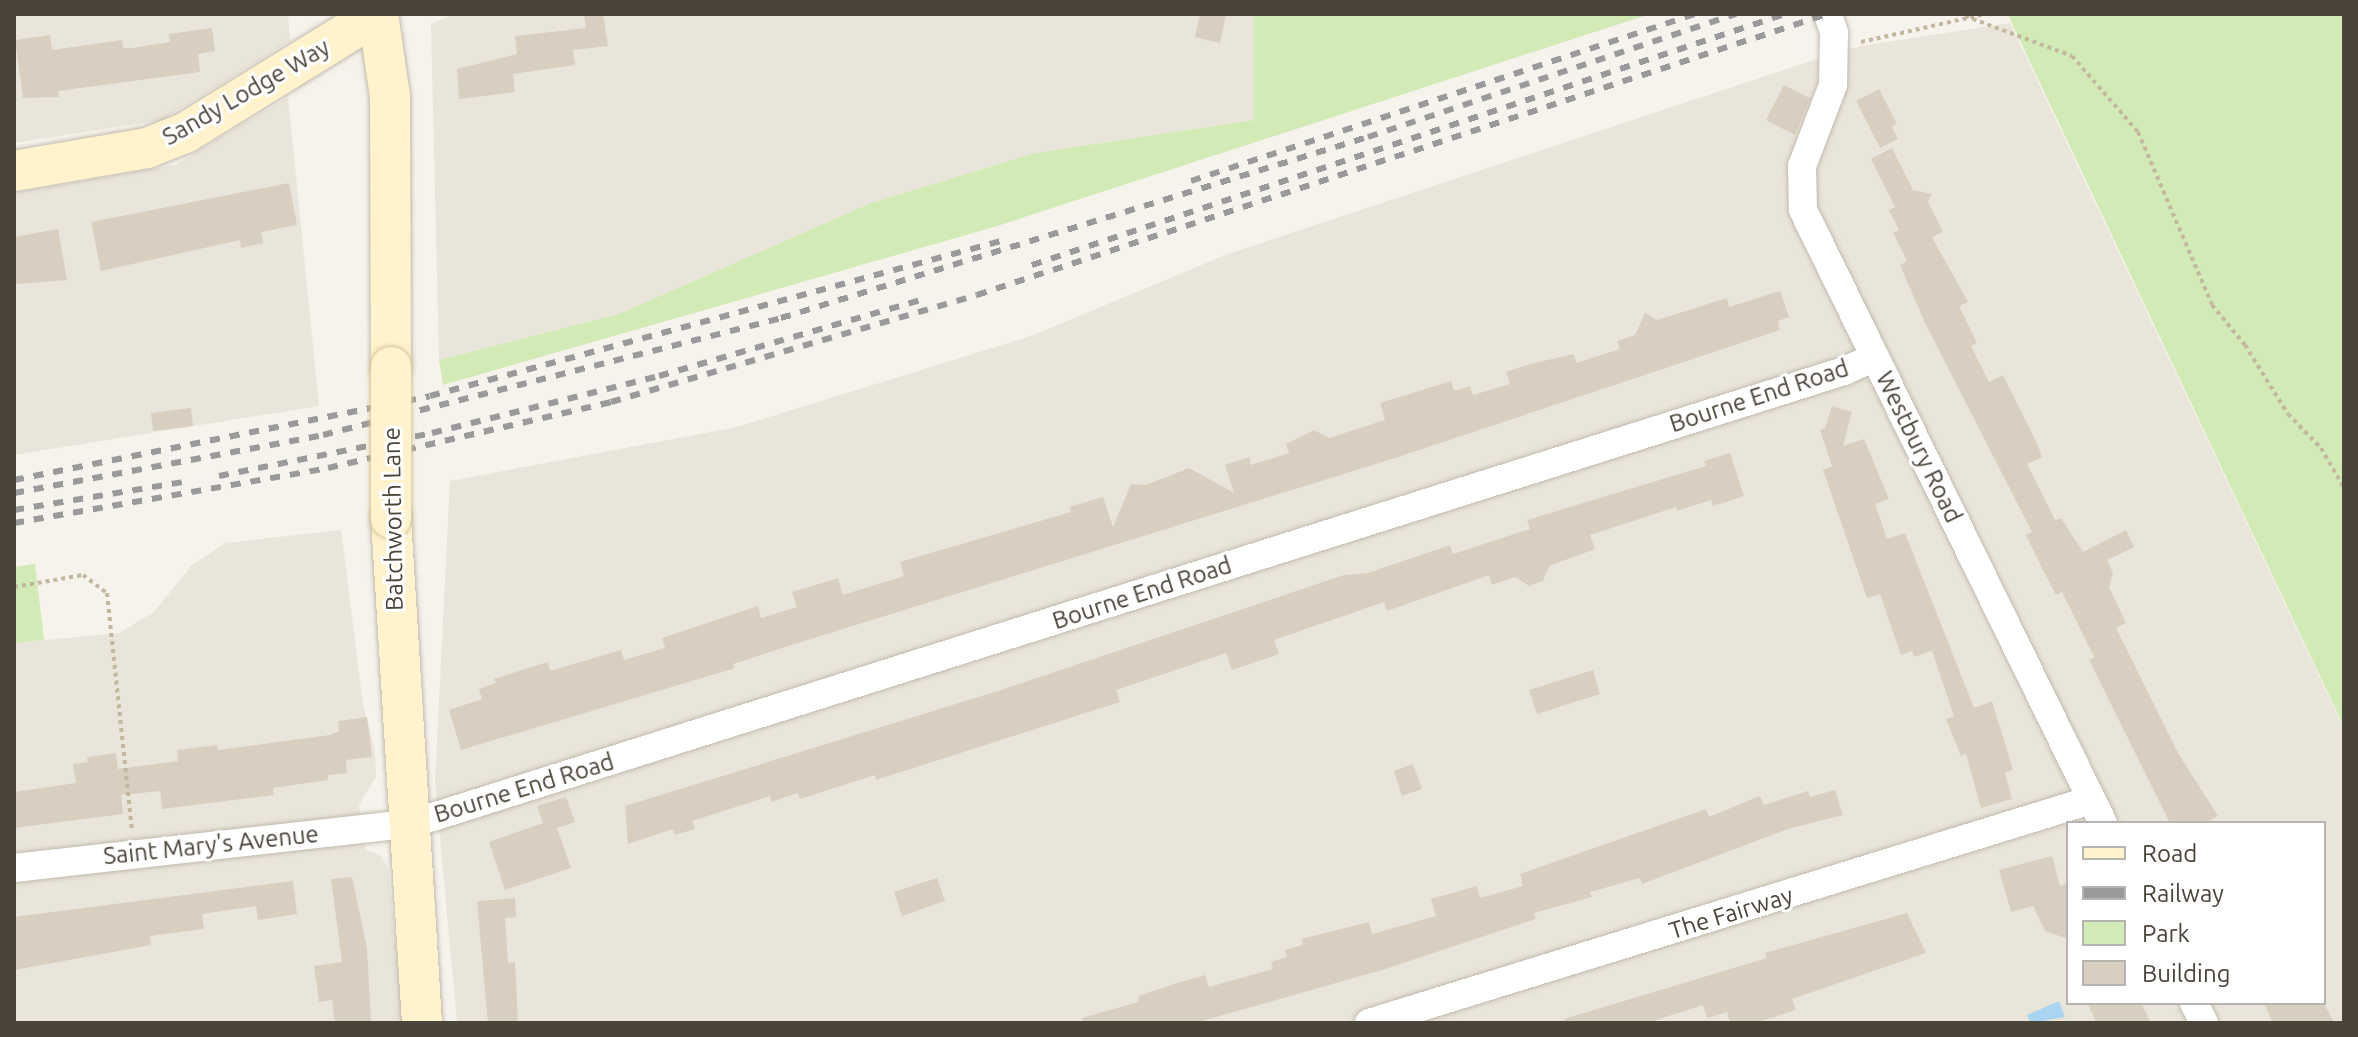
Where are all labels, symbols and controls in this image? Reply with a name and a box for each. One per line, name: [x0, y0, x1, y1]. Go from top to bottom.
street label: Sandy Lodge Way: [157, 32, 335, 152]
street label: Bourne End Road: [1666, 353, 1852, 439]
street label: Westbury Road: [1870, 367, 1968, 527]
street label: Batchworth Lane: [377, 427, 409, 611]
street label: Bourne End Road: [1049, 550, 1235, 636]
street label: Bourne End Road: [431, 747, 617, 829]
street label: Saint Mary's Avenue: [102, 819, 320, 871]
legend: [2066, 821, 2326, 1005]
text: Road: [2142, 840, 2197, 867]
text: Railway: [2142, 880, 2224, 907]
street label: The Fairway: [1666, 881, 1796, 945]
text: Park: [2142, 920, 2190, 947]
text: Building: [2142, 960, 2230, 987]

